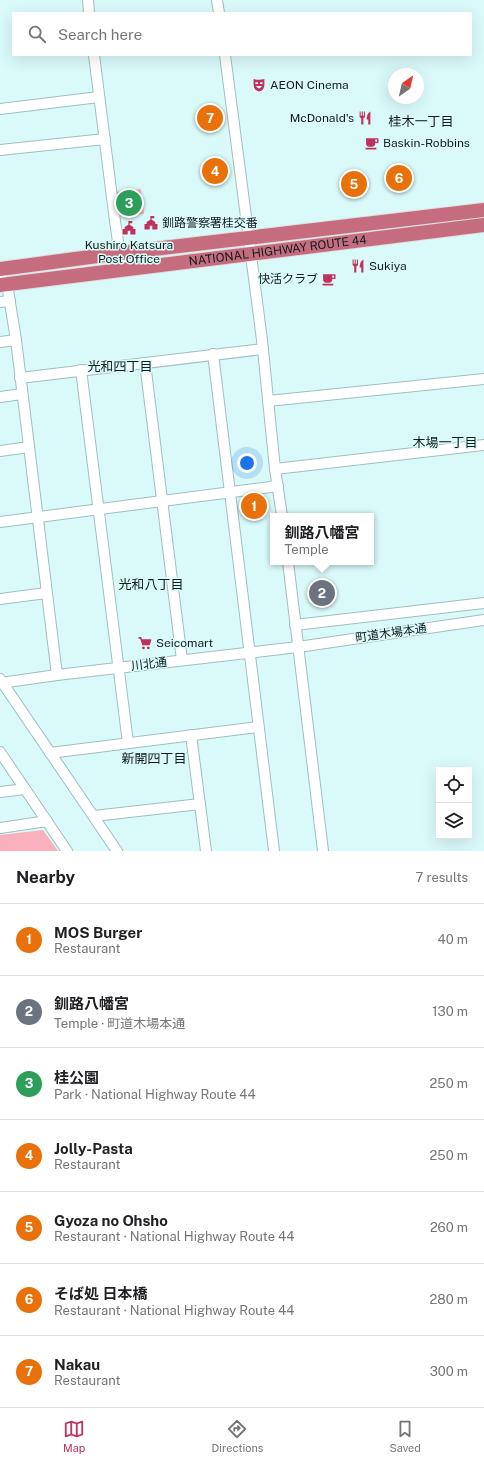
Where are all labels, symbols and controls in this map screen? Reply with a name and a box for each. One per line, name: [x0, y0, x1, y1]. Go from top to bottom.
search box: [12, 12, 472, 56]
icon: search: [26, 23, 48, 45]
text: Search here: [58, 26, 142, 43]
north arrow: [388, 68, 424, 104]
theatre icon: AEON Cinema: [251, 77, 267, 93]
place label: AEON Cinema: [270, 78, 349, 92]
pin: 7: [197, 103, 223, 133]
restaurant icon: McDonald's: [357, 110, 373, 126]
place label: McDonald's: [290, 111, 354, 125]
district label: 桂木一丁目: [388, 114, 454, 129]
cafe icon: Baskin-Robbins: [364, 135, 380, 151]
place label: Baskin-Robbins: [383, 136, 470, 150]
pin: 4: [202, 156, 228, 186]
pin: 6: [386, 163, 412, 193]
pin: 5: [341, 169, 367, 199]
pin: 3: [116, 188, 142, 218]
public building icon: 釧路警察署桂交番: [143, 215, 159, 231]
place label: 釧路警察署桂交番: [162, 216, 258, 230]
public building icon: Kushiro Katsura Post Office: [121, 220, 137, 236]
street label: NATIONAL HIGHWAY ROUTE 44: [188, 233, 368, 269]
place label: Kushiro Katsura Post Office: [85, 238, 173, 266]
restaurant icon: Sukiya: [350, 258, 366, 274]
place label: Sukiya: [369, 259, 407, 273]
cafe icon: 快活クラブ: [321, 271, 337, 287]
place label: 快活クラブ: [258, 272, 318, 286]
district label: 光和四丁目: [87, 359, 153, 374]
district label: 木場一丁目: [412, 435, 478, 450]
your location: [237, 453, 257, 473]
pin: 1: [241, 491, 267, 521]
popup: [270, 513, 374, 565]
text: 釧路八幡宮: [284, 524, 360, 541]
text: Temple: [284, 542, 329, 557]
district label: 光和八丁目: [118, 577, 184, 592]
pin: 2: [309, 578, 335, 608]
street label: 町道木場本通: [354, 621, 428, 645]
supermarket icon: Seicomart: [137, 635, 153, 651]
place label: Seicomart: [156, 636, 214, 650]
street label: 川北通: [130, 655, 168, 673]
district label: 新開四丁目: [121, 751, 187, 766]
map controls: [436, 767, 472, 839]
button: locate: [436, 767, 472, 803]
button: layers: [436, 803, 472, 839]
text: Nearby: [16, 867, 75, 887]
text: 7 results: [415, 870, 468, 885]
text: MOS Burger: [54, 924, 142, 941]
text: 1: [26, 932, 32, 947]
text: 40 m: [437, 932, 468, 947]
text: Restaurant: [54, 941, 120, 956]
text: 釧路八幡宮: [54, 995, 129, 1012]
text: 2: [25, 1004, 33, 1019]
text: 130 m: [432, 1004, 468, 1019]
text: Temple · 町道木場本通: [54, 1016, 185, 1031]
text: 桂公園: [54, 1069, 99, 1086]
text: 3: [25, 1076, 33, 1091]
text: 250 m: [430, 1076, 468, 1091]
text: Park · National Highway Route 44: [54, 1087, 256, 1102]
text: Jolly-Pasta: [54, 1140, 133, 1157]
text: 4: [25, 1148, 33, 1163]
text: 250 m: [430, 1148, 468, 1163]
text: Restaurant: [54, 1157, 120, 1172]
text: Gyoza no Ohsho: [54, 1212, 168, 1229]
text: 5: [25, 1220, 33, 1235]
text: 260 m: [430, 1220, 468, 1235]
text: Restaurant · National Highway Route 44: [54, 1229, 294, 1244]
text: そば処 日本橋: [54, 1285, 147, 1302]
text: 6: [25, 1292, 33, 1307]
text: 280 m: [430, 1292, 468, 1307]
text: Restaurant · National Highway Route 44: [54, 1303, 294, 1318]
text: Nakau: [54, 1356, 100, 1373]
text: 7: [25, 1364, 33, 1379]
text: 300 m: [430, 1364, 468, 1379]
text: Restaurant: [54, 1373, 120, 1388]
tab: Map: [63, 1418, 85, 1454]
tab: Directions: [212, 1418, 263, 1454]
tab: Saved: [389, 1418, 421, 1454]

